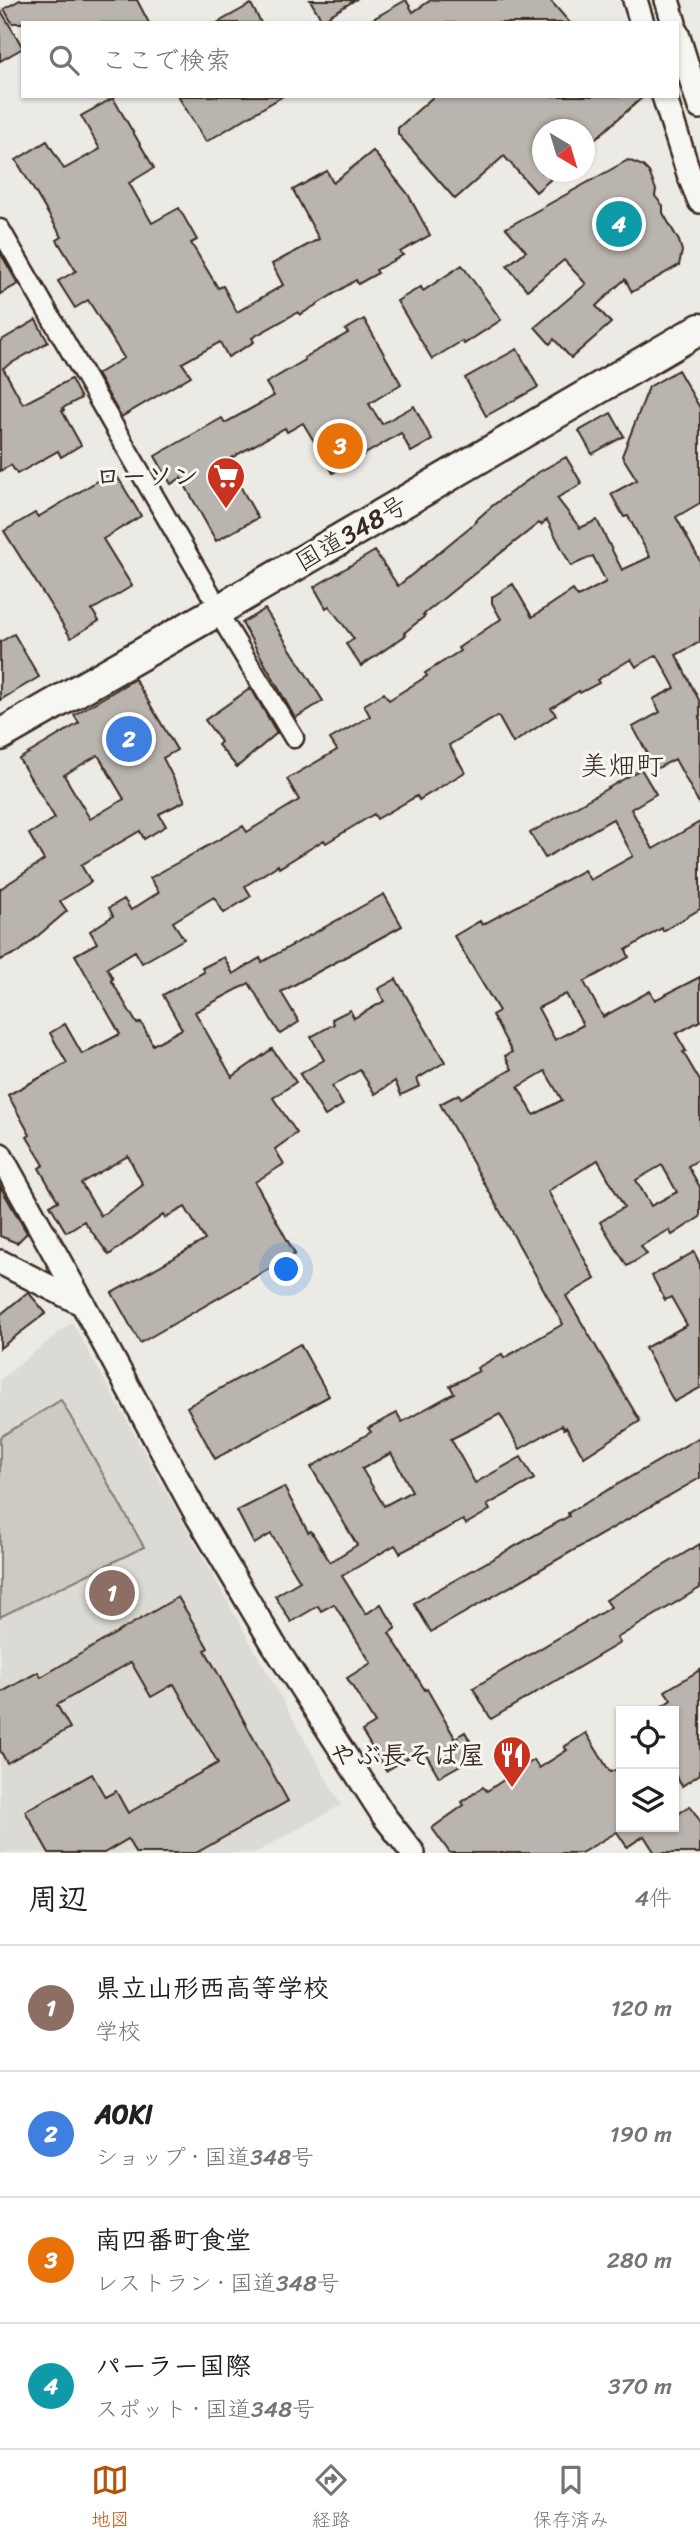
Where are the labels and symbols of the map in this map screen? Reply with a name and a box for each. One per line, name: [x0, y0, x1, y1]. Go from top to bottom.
north arrow: [532, 119, 595, 182]
pin: 4: [596, 198, 642, 250]
pin: 3: [317, 420, 363, 472]
place label: ローソン: [95, 453, 199, 499]
supermarket icon: ローソン: [205, 455, 247, 510]
street label: 国道348号: [286, 482, 416, 584]
pin: 2: [106, 713, 152, 765]
district label: 美畑町: [580, 741, 664, 790]
your location: [269, 1252, 303, 1286]
pin: 1: [89, 1567, 135, 1619]
place label: やぶ長そば屋: [330, 1732, 485, 1778]
restaurant icon: やぶ長そば屋: [491, 1734, 533, 1789]

